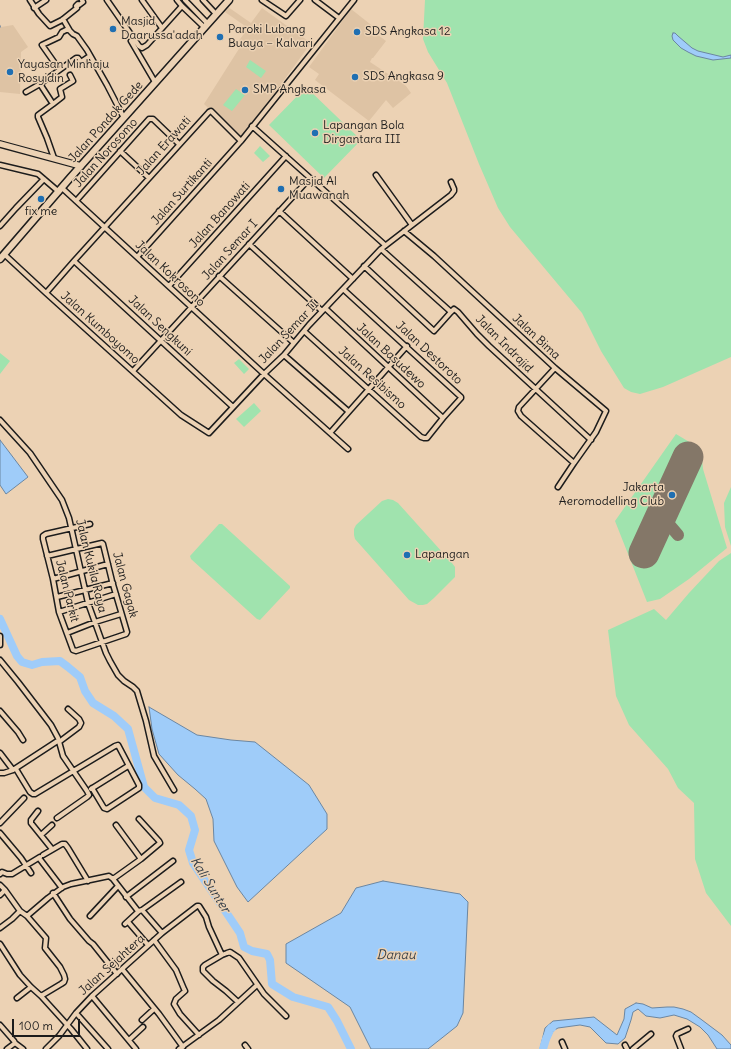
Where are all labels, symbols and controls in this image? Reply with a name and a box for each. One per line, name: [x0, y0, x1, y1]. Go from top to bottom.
place label: Masjid Daarussa'adah: [121, 15, 203, 43]
place label: Paroki Lubang Buaya – Kalvari: [228, 23, 313, 51]
marker: Masjid Daarussa'adah: [108, 24, 118, 34]
place label: SDS Angkasa 12: [365, 25, 450, 39]
marker: SDS Angkasa 12: [352, 27, 362, 37]
marker: Paroki Lubang Buaya – Kalvari: [215, 32, 225, 42]
place label: Yayasan Minhaju Rosyidin: [18, 58, 109, 86]
marker: Yayasan Minhaju Rosyidin: [5, 67, 15, 77]
place label: SDS Angkasa 9: [363, 70, 444, 84]
marker: SDS Angkasa 9: [350, 72, 360, 82]
street label: Jalan Pondok Gede: [66, 78, 146, 166]
place label: SMP Angkasa: [253, 83, 326, 97]
marker: SMP Angkasa: [240, 85, 250, 95]
street label: Jalan Erawati: [134, 114, 194, 178]
street label: Jalan Norosomo: [71, 115, 141, 191]
place label: Lapangan Bola Dirgantara III: [323, 119, 404, 147]
marker: Lapangan Bola Dirgantara III: [310, 128, 320, 138]
street label: Jalan Surtikanti: [149, 156, 215, 228]
place label: Masjid Al Muawanah: [289, 175, 349, 203]
street label: Jalan Banowati: [187, 179, 253, 251]
marker: Masjid Al Muawanah: [276, 184, 286, 194]
marker: fix me: [36, 194, 46, 204]
place label: fix me: [25, 205, 57, 219]
street label: Jalan Semar I: [199, 217, 261, 283]
street label: Jalan Kokrosono: [132, 238, 208, 310]
street label: Jalan Kumboyomo: [58, 289, 142, 367]
street label: Jalan Sengkuni: [125, 293, 195, 359]
street label: Jalan Semar II: [256, 297, 322, 367]
street label: Jalan Bima: [509, 311, 563, 363]
street label: Jalan Indrajid: [472, 312, 536, 376]
street label: Jalan Destoroto: [393, 319, 465, 387]
street label: Jalan Basudewo: [354, 320, 428, 392]
street label: Jalan Resibismo: [335, 344, 409, 412]
place label: Jakarta Aeromodelling Club: [559, 481, 664, 509]
marker: Jakarta Aeromodelling Club: [667, 490, 677, 500]
street label: Jalan Kukila Raya: [72, 518, 110, 614]
place label: Lapangan: [415, 548, 469, 562]
marker: Lapangan: [402, 550, 412, 560]
street label: Jalan Gagak: [109, 551, 141, 619]
street label: Jalan Parkit: [52, 558, 82, 624]
water label: Kali Sunter: [187, 854, 233, 916]
street label: Jalan Sejahtera: [76, 932, 148, 998]
water label: Danau: [376, 947, 416, 963]
scale bar: [14, 1011, 82, 1037]
text: 100 m: [19, 1018, 53, 1033]

